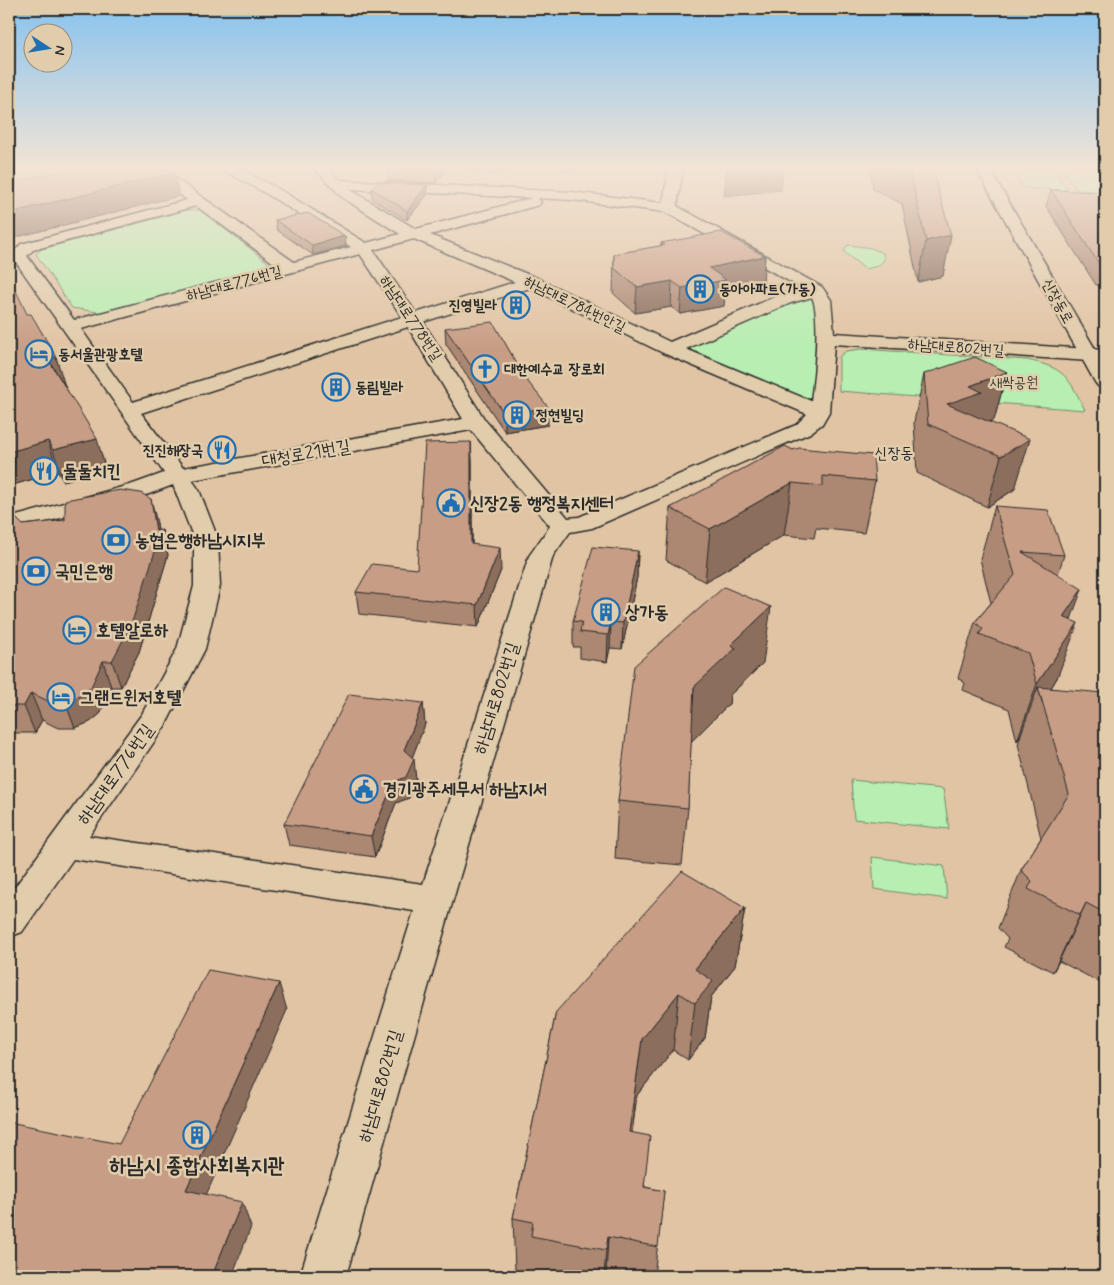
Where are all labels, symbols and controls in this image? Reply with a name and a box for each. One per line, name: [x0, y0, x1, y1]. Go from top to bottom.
north arrow: [22, 22, 72, 72]
text: N: [50, 44, 70, 57]
street label: 하남대로776번길: [184, 262, 284, 306]
street label: 하남대로778번길: [374, 272, 446, 365]
street label: 하남대로784번안길: [520, 272, 629, 338]
building icon: 동아아파트(가동): [685, 274, 715, 304]
street label: 신장동로: [1037, 276, 1078, 327]
place label: 동아아파트(가동): [719, 280, 816, 300]
building icon: 진영빌라: [501, 290, 531, 320]
place label: 진영빌라: [449, 296, 497, 316]
street label: 하남대로802번길: [907, 335, 1005, 361]
hotel icon: 동서울관광호텔: [24, 339, 54, 369]
place label: 동서울관광호텔: [58, 345, 143, 365]
church icon: 대한예수교 장로회: [470, 354, 500, 384]
place label: 대한예수교 장로회: [504, 360, 605, 380]
building icon: 동림빌라: [321, 372, 351, 402]
park label: 새싹공원: [990, 373, 1038, 393]
place label: 동림빌라: [355, 378, 403, 398]
building icon: 정현빌딩: [502, 400, 532, 430]
place label: 정현빌딩: [535, 406, 584, 426]
street label: 대청로21번길: [260, 434, 353, 474]
restaurant icon: 진진해장국: [207, 435, 237, 465]
place label: 진진해장국: [143, 441, 203, 461]
district label: 신장동: [875, 443, 913, 464]
restaurant icon: 둘둘치킨: [29, 456, 59, 486]
place label: 둘둘치킨: [63, 460, 121, 484]
public building icon: 신장2동 행정복지센터: [436, 488, 466, 518]
place label: 신장2동 행정복지센터: [470, 492, 614, 516]
bank icon: 농협은행하남시지부: [101, 525, 131, 555]
place label: 농협은행하남시지부: [135, 529, 265, 553]
bank icon: 국민은행: [21, 556, 51, 586]
place label: 국민은행: [55, 560, 113, 584]
building icon: 상가동: [591, 597, 621, 627]
place label: 상가동: [625, 601, 668, 625]
hotel icon: 호텔알로하: [62, 615, 92, 645]
place label: 호텔알로하: [96, 619, 169, 643]
street label: 하남대로802번길: [469, 639, 526, 757]
hotel icon: 그랜드윈저호텔: [46, 682, 76, 712]
place label: 그랜드윈저호텔: [80, 686, 182, 710]
street label: 하남대로776번길: [72, 719, 160, 830]
public building icon: 경기광주세무서 하남지서: [349, 774, 379, 804]
place label: 경기광주세무서 하남지서: [383, 778, 547, 802]
street label: 하남대로802번길: [353, 1027, 409, 1145]
building icon: 하남시 종합사회복지관: [182, 1120, 212, 1150]
place label: 하남시 종합사회복지관: [109, 1152, 284, 1180]

